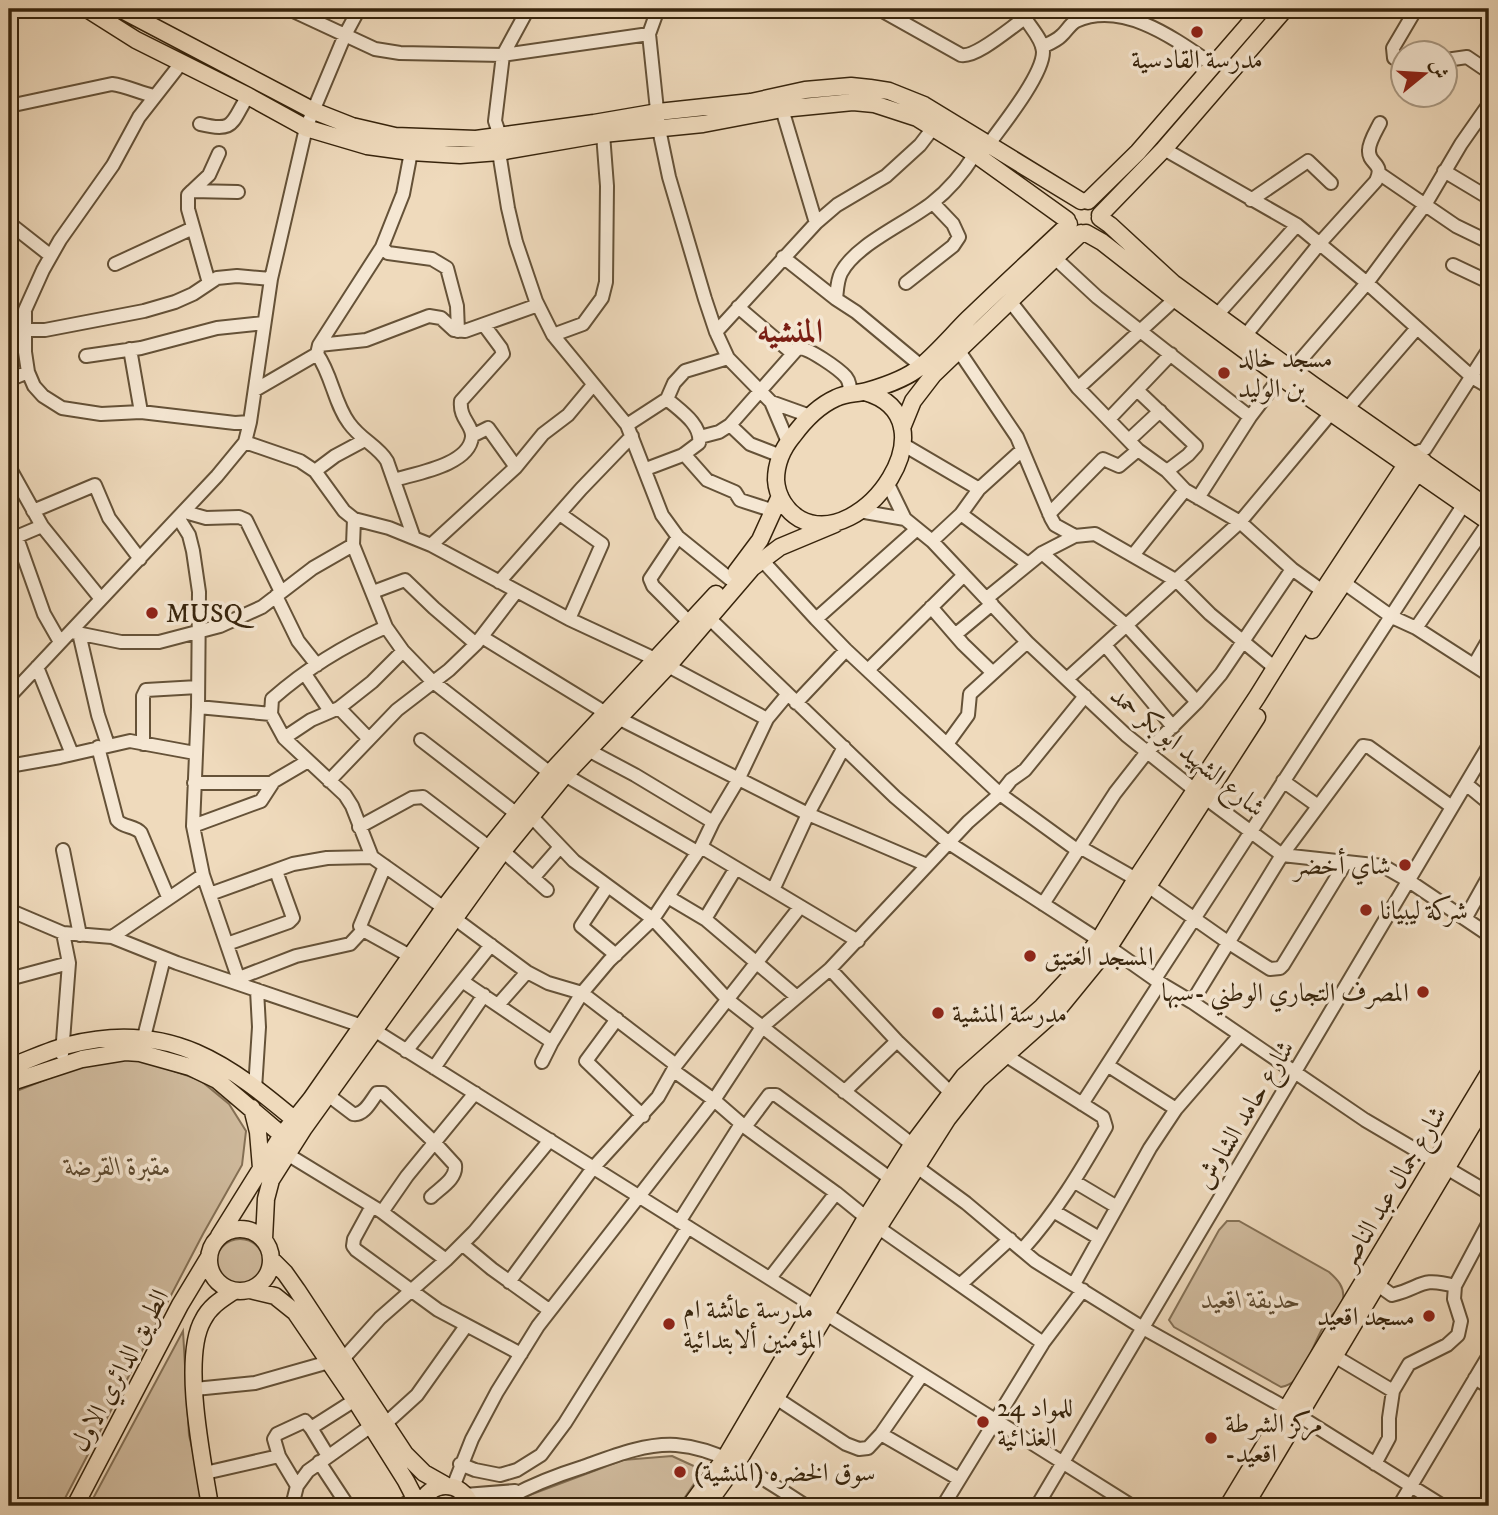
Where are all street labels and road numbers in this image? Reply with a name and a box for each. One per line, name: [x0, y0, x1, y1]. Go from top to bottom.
street label: شارع الشهيد ابو بكر حمد: [1100, 679, 1272, 828]
street label: شارع حامد الشاوش: [1188, 1035, 1306, 1197]
street label: شارع جمال عبد الناصر: [1330, 1100, 1458, 1280]
street label: الطريق الدائري الاول: [64, 1284, 180, 1459]

